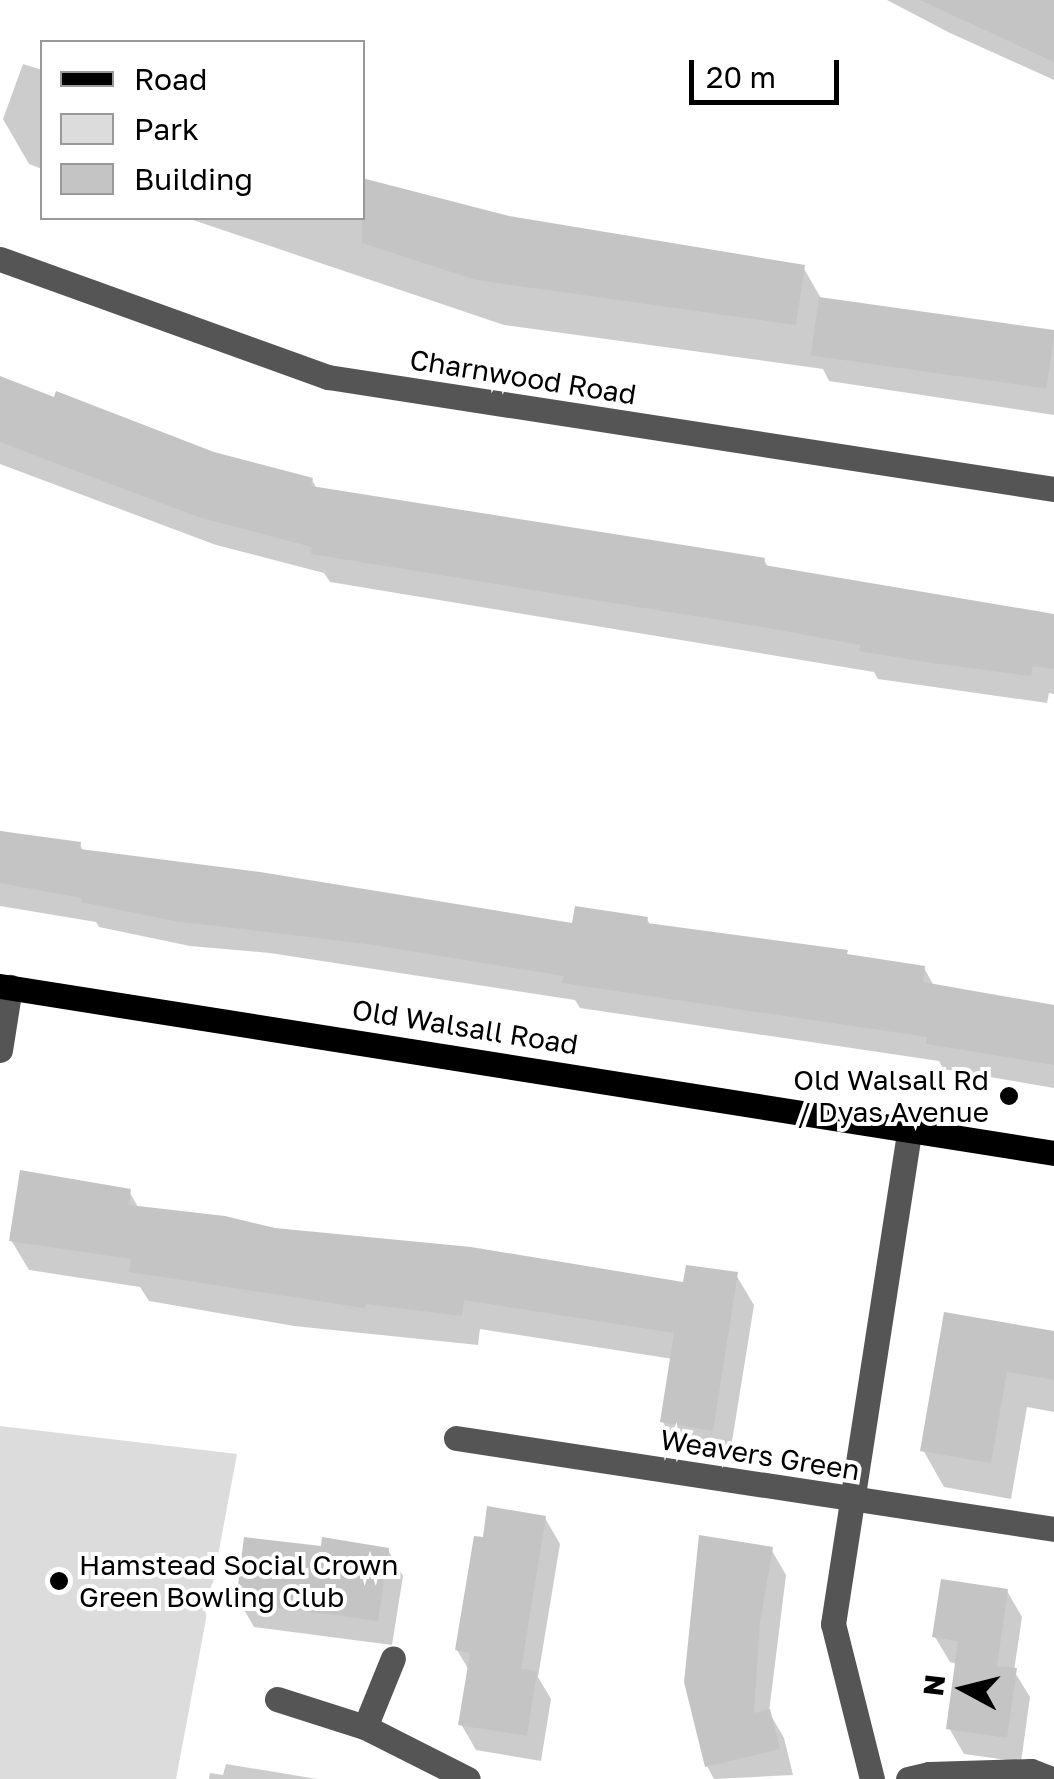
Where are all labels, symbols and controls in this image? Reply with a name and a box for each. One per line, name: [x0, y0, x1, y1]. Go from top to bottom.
legend: [40, 40, 365, 220]
scale bar: [694, 40, 844, 102]
text: 20 m: [706, 59, 776, 95]
text: Road: [134, 61, 208, 97]
text: Park: [134, 111, 199, 147]
text: Building: [134, 161, 253, 197]
street label: Charnwood Road: [407, 343, 639, 411]
street label: Old Walsall Road: [350, 993, 580, 1061]
place label: Old Walsall Rd / Dyas Avenue: [793, 1063, 989, 1129]
marker: Old Walsall Rd / Dyas Avenue: [998, 1085, 1020, 1107]
street label: Weavers Green: [658, 1423, 862, 1487]
place label: Hamstead Social Crown Green Bowling Club: [79, 1548, 399, 1614]
marker: Hamstead Social Crown Green Bowling Club: [48, 1570, 70, 1592]
north arrow: [914, 1639, 1014, 1739]
text: N: [916, 1673, 951, 1698]

